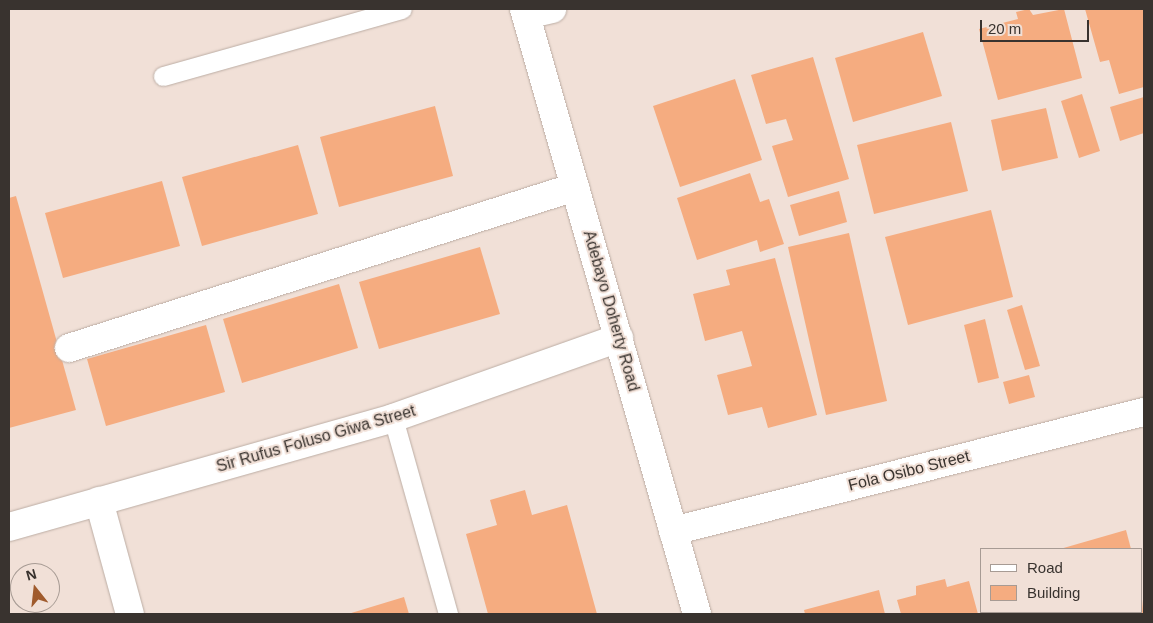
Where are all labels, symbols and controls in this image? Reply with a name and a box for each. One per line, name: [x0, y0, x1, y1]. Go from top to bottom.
scale bar: [983, 10, 1092, 42]
text: 20 m: [988, 20, 1021, 37]
street label: Adebayo Doherty Road: [579, 228, 643, 394]
street label: Sir Rufus Foluso Giwa Street: [214, 401, 418, 477]
street label: Fola Osibo Street: [846, 447, 972, 495]
legend: [980, 548, 1143, 613]
text: Road: [1027, 559, 1063, 576]
north arrow: [10, 563, 60, 613]
text: N: [24, 565, 38, 584]
text: Building: [1027, 584, 1080, 601]

